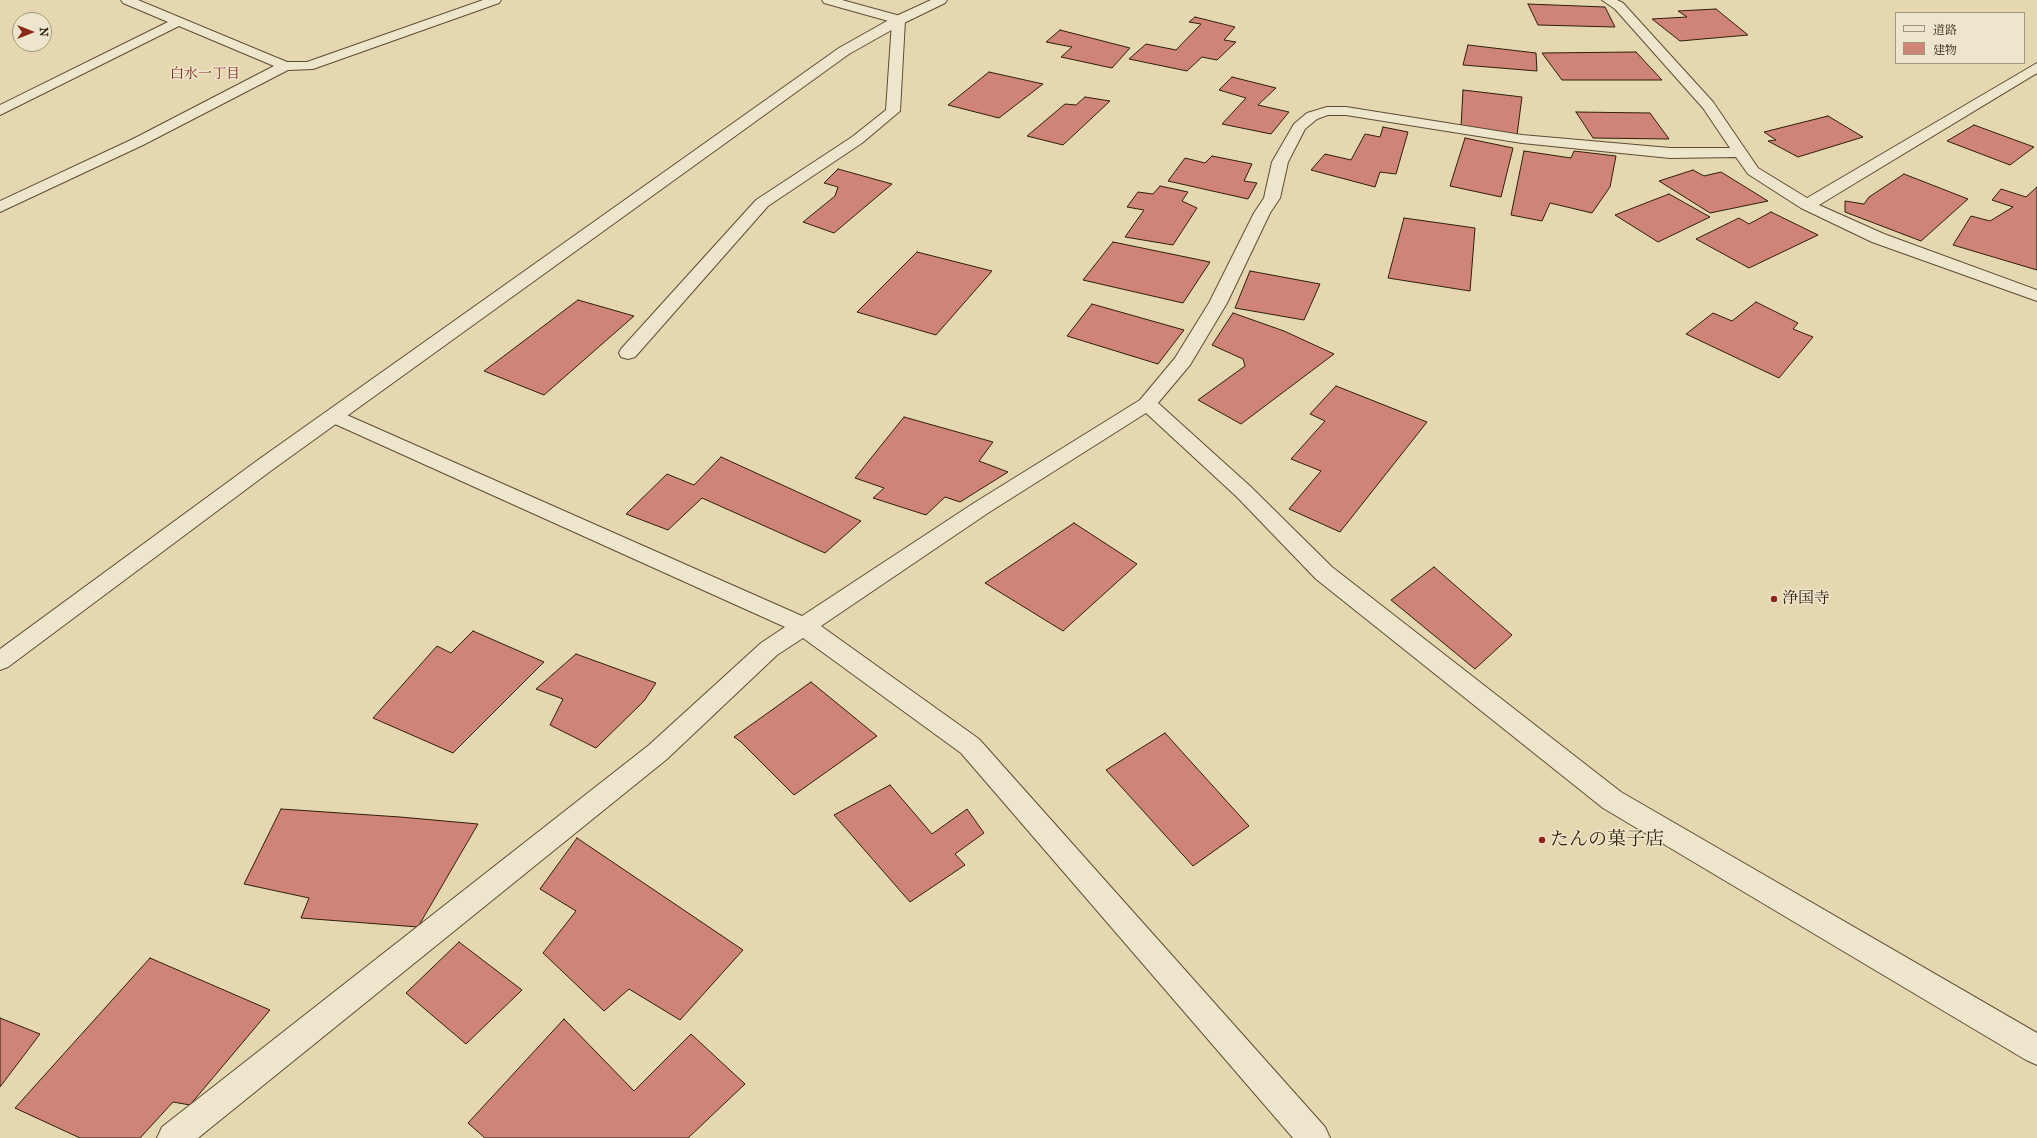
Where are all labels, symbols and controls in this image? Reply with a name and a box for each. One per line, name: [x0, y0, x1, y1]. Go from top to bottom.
north arrow: [12, 12, 52, 52]
legend: [1895, 12, 2025, 64]
text: 道路: [1933, 23, 1957, 37]
text: N: [37, 27, 50, 37]
text: 建物: [1933, 43, 1957, 57]
district label: 白水一丁目: [170, 67, 240, 83]
place label: 浄国寺: [1782, 589, 1830, 609]
marker: 浄国寺: [1769, 594, 1779, 604]
place label: たんの菓子店: [1550, 829, 1664, 851]
marker: たんの菓子店: [1537, 835, 1547, 845]

